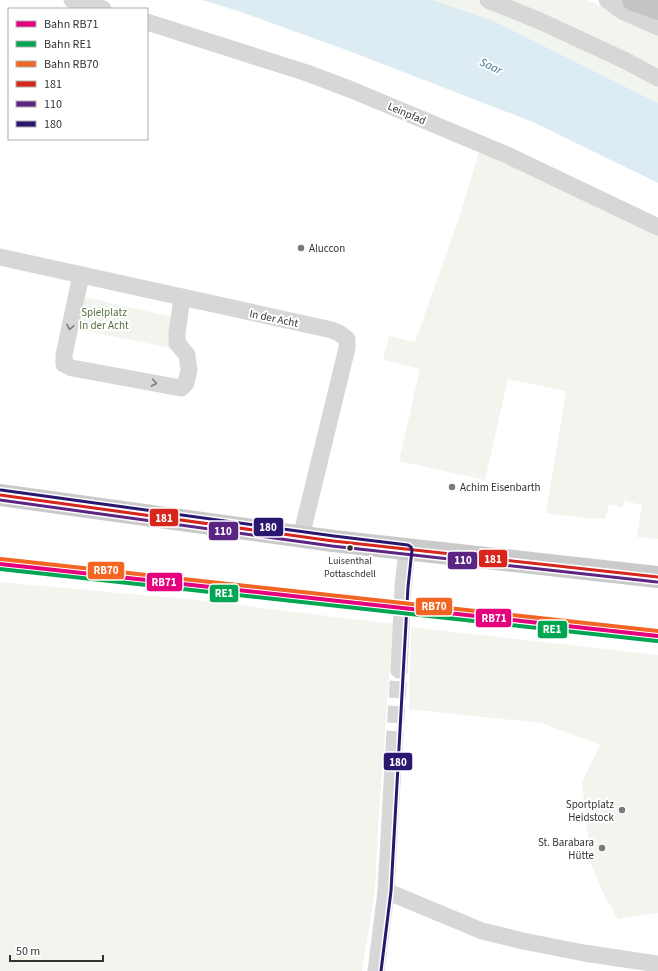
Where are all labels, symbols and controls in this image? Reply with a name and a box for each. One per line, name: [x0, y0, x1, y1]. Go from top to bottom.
legend: [8, 8, 148, 140]
text: Bahn RB71: [44, 16, 98, 33]
text: Bahn RE1: [44, 36, 92, 53]
water label: Saar: [477, 54, 506, 79]
text: Bahn RB70: [44, 56, 98, 73]
text: 181: [44, 76, 62, 93]
text: 110: [44, 96, 62, 113]
street label: Leinpfad: [385, 99, 428, 128]
text: 180: [44, 116, 62, 133]
place label: Aluccon: [309, 241, 345, 256]
marker: Aluccon: [296, 243, 306, 253]
park label: Spielplatz In der Acht: [79, 305, 129, 333]
street label: In der Acht: [248, 306, 300, 331]
one-way arrow: [66, 324, 74, 330]
one-way arrow: [151, 379, 157, 387]
place label: Achim Eisenbarth: [460, 480, 541, 495]
marker: Achim Eisenbarth: [447, 482, 457, 492]
line badge: 181: [149, 508, 179, 527]
text: 181: [155, 511, 173, 526]
line badge: 180: [253, 517, 284, 537]
text: 180: [259, 520, 277, 535]
line badge: 110: [208, 521, 239, 541]
text: 110: [214, 524, 232, 539]
marker: Luisenthal Pottaschdell: [345, 543, 355, 553]
line badge: 181: [478, 549, 508, 568]
line badge: 110: [447, 551, 478, 570]
text: 181: [484, 552, 502, 567]
text: 110: [454, 553, 472, 568]
place label: Luisenthal Pottaschdell: [324, 554, 376, 581]
line badge: RB70: [87, 561, 125, 580]
text: RB70: [93, 563, 119, 578]
line badge: RB71: [146, 572, 183, 592]
text: RB71: [151, 575, 177, 590]
line badge: RE1: [209, 584, 239, 603]
text: RE1: [215, 586, 233, 601]
line badge: RB70: [415, 597, 453, 616]
text: RB70: [421, 599, 447, 614]
line badge: RB71: [475, 608, 512, 628]
text: RB71: [481, 611, 507, 626]
line badge: RE1: [537, 620, 568, 639]
text: RE1: [543, 622, 561, 637]
line badge: 180: [383, 752, 413, 771]
text: 180: [389, 755, 407, 770]
place label: Sportplatz Heidstock: [566, 797, 615, 825]
marker: Sportplatz Heidstock: [617, 805, 627, 815]
place label: St. Barabara Hütte: [538, 835, 595, 863]
marker: St. Barabara Hütte: [597, 843, 607, 853]
scale bar: [10, 937, 103, 963]
text: 50 m: [16, 943, 40, 960]

